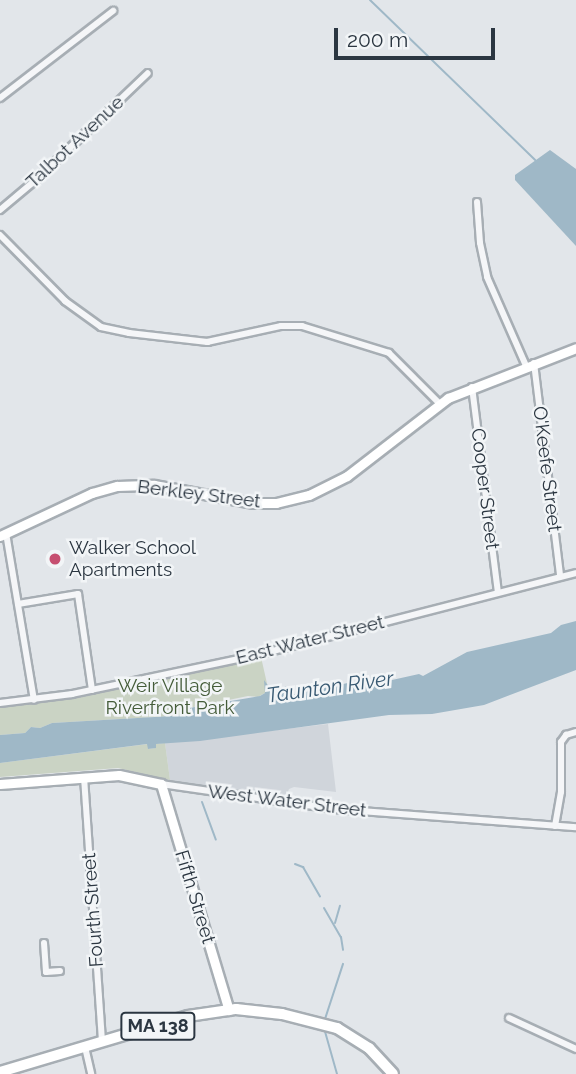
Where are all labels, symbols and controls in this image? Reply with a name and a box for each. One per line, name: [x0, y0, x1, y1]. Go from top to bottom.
scale bar: [338, 14, 499, 58]
text: 200 m: [347, 27, 408, 52]
street label: Talbot Avenue: [21, 91, 129, 193]
street label: O'Keefe Street: [528, 405, 566, 533]
street label: Cooper Street: [466, 427, 504, 551]
street label: Berkley Street: [136, 475, 262, 513]
place label: Walker School Apartments: [69, 537, 196, 581]
marker: Walker School Apartments: [47, 551, 63, 567]
street label: East Water Street: [233, 610, 387, 670]
water label: Taunton River: [265, 666, 395, 708]
park label: Weir Village Riverfront Park: [106, 675, 234, 719]
street label: West Water Street: [206, 780, 368, 822]
street label: Fifth Street: [170, 847, 220, 947]
street label: Fourth Street: [78, 852, 108, 968]
road number: MA 138: [120, 1012, 196, 1041]

